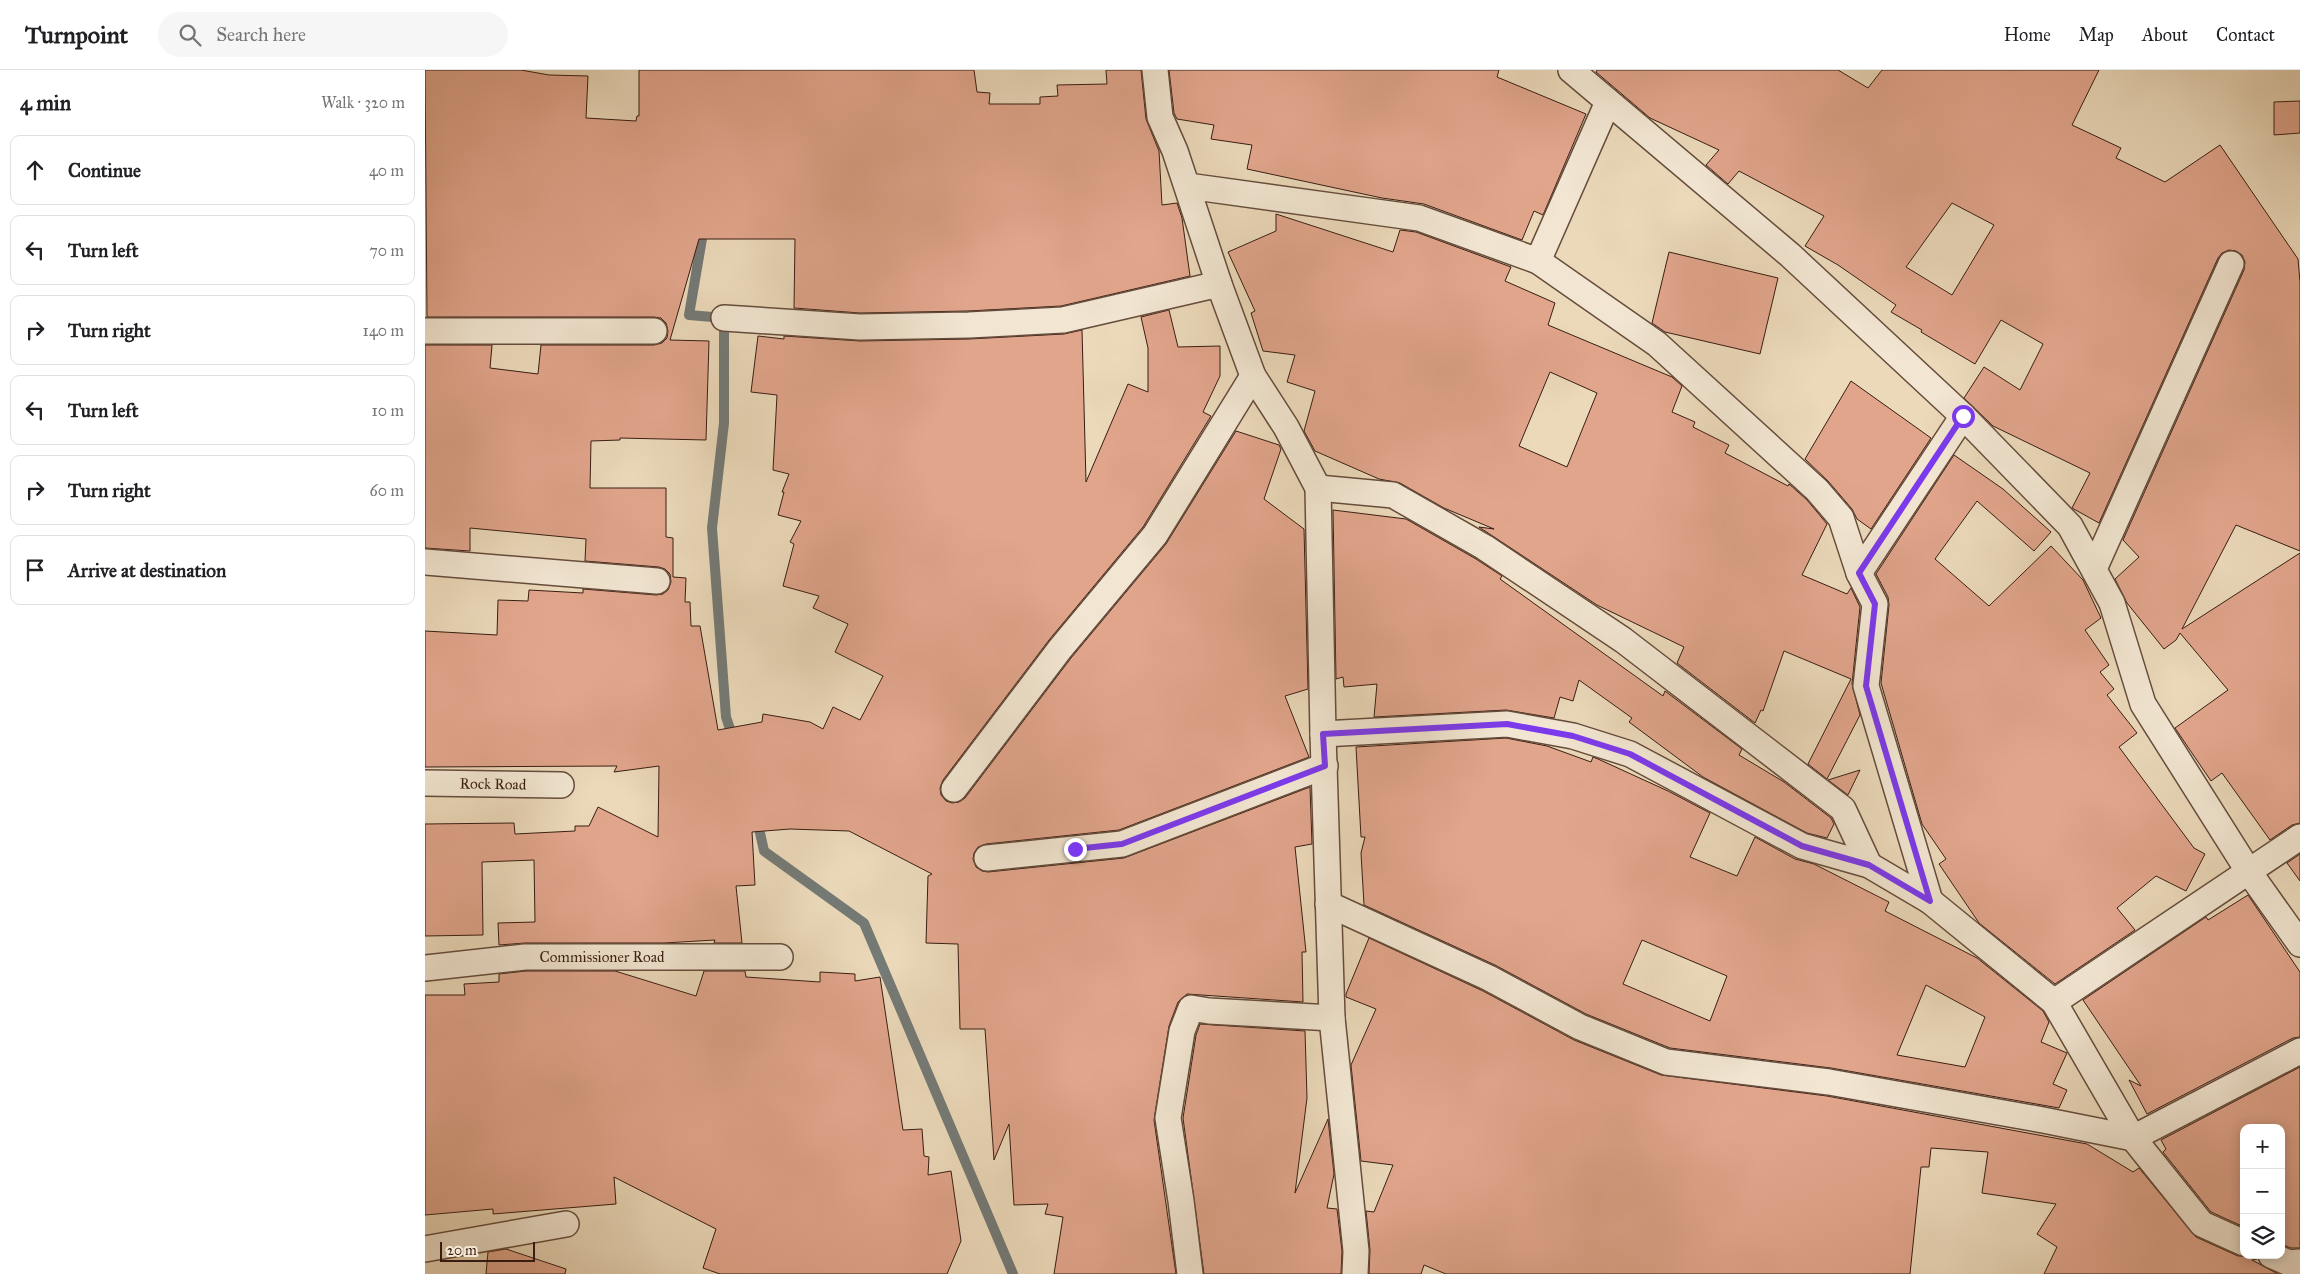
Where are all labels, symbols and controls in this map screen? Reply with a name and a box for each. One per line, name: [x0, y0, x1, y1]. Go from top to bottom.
search box: [158, 12, 508, 57]
text: Turnpoint: [25, 20, 128, 50]
icon: search: [176, 21, 204, 49]
text: Search here: [216, 23, 306, 46]
text: Home: [2004, 24, 2051, 46]
text: Map: [2079, 24, 2114, 46]
text: About: [2142, 24, 2188, 46]
text: Contact: [2216, 24, 2275, 46]
text: 4 min: [20, 90, 71, 116]
text: Walk · 320 m: [321, 93, 405, 112]
icon: ahead: [21, 156, 49, 184]
text: Continue: [68, 159, 141, 182]
text: 40 m: [369, 161, 404, 180]
icon: left: [21, 236, 49, 264]
text: Turn left: [68, 239, 138, 262]
text: 70 m: [369, 241, 404, 260]
icon: right: [21, 316, 49, 344]
text: Turn right: [68, 319, 151, 342]
text: 140 m: [363, 321, 404, 340]
icon: left: [21, 396, 49, 424]
text: Turn left: [68, 399, 138, 422]
text: 10 m: [372, 401, 404, 420]
route start: [1952, 405, 1975, 428]
icon: right: [21, 476, 49, 504]
text: Turn right: [68, 479, 151, 502]
text: 60 m: [370, 481, 404, 500]
icon: arrive: [21, 556, 49, 584]
text: Arrive at destination: [68, 559, 226, 582]
street label: Rock Road: [460, 774, 527, 794]
route end: [1064, 838, 1087, 861]
street label: Commissioner Road: [539, 948, 665, 966]
map controls: [2240, 1124, 2285, 1259]
button: +: [2240, 1124, 2285, 1169]
button: −: [2240, 1169, 2285, 1214]
button: layers: [2240, 1214, 2285, 1259]
scale bar: [440, 1239, 535, 1262]
text: 20 m: [447, 1242, 477, 1259]

